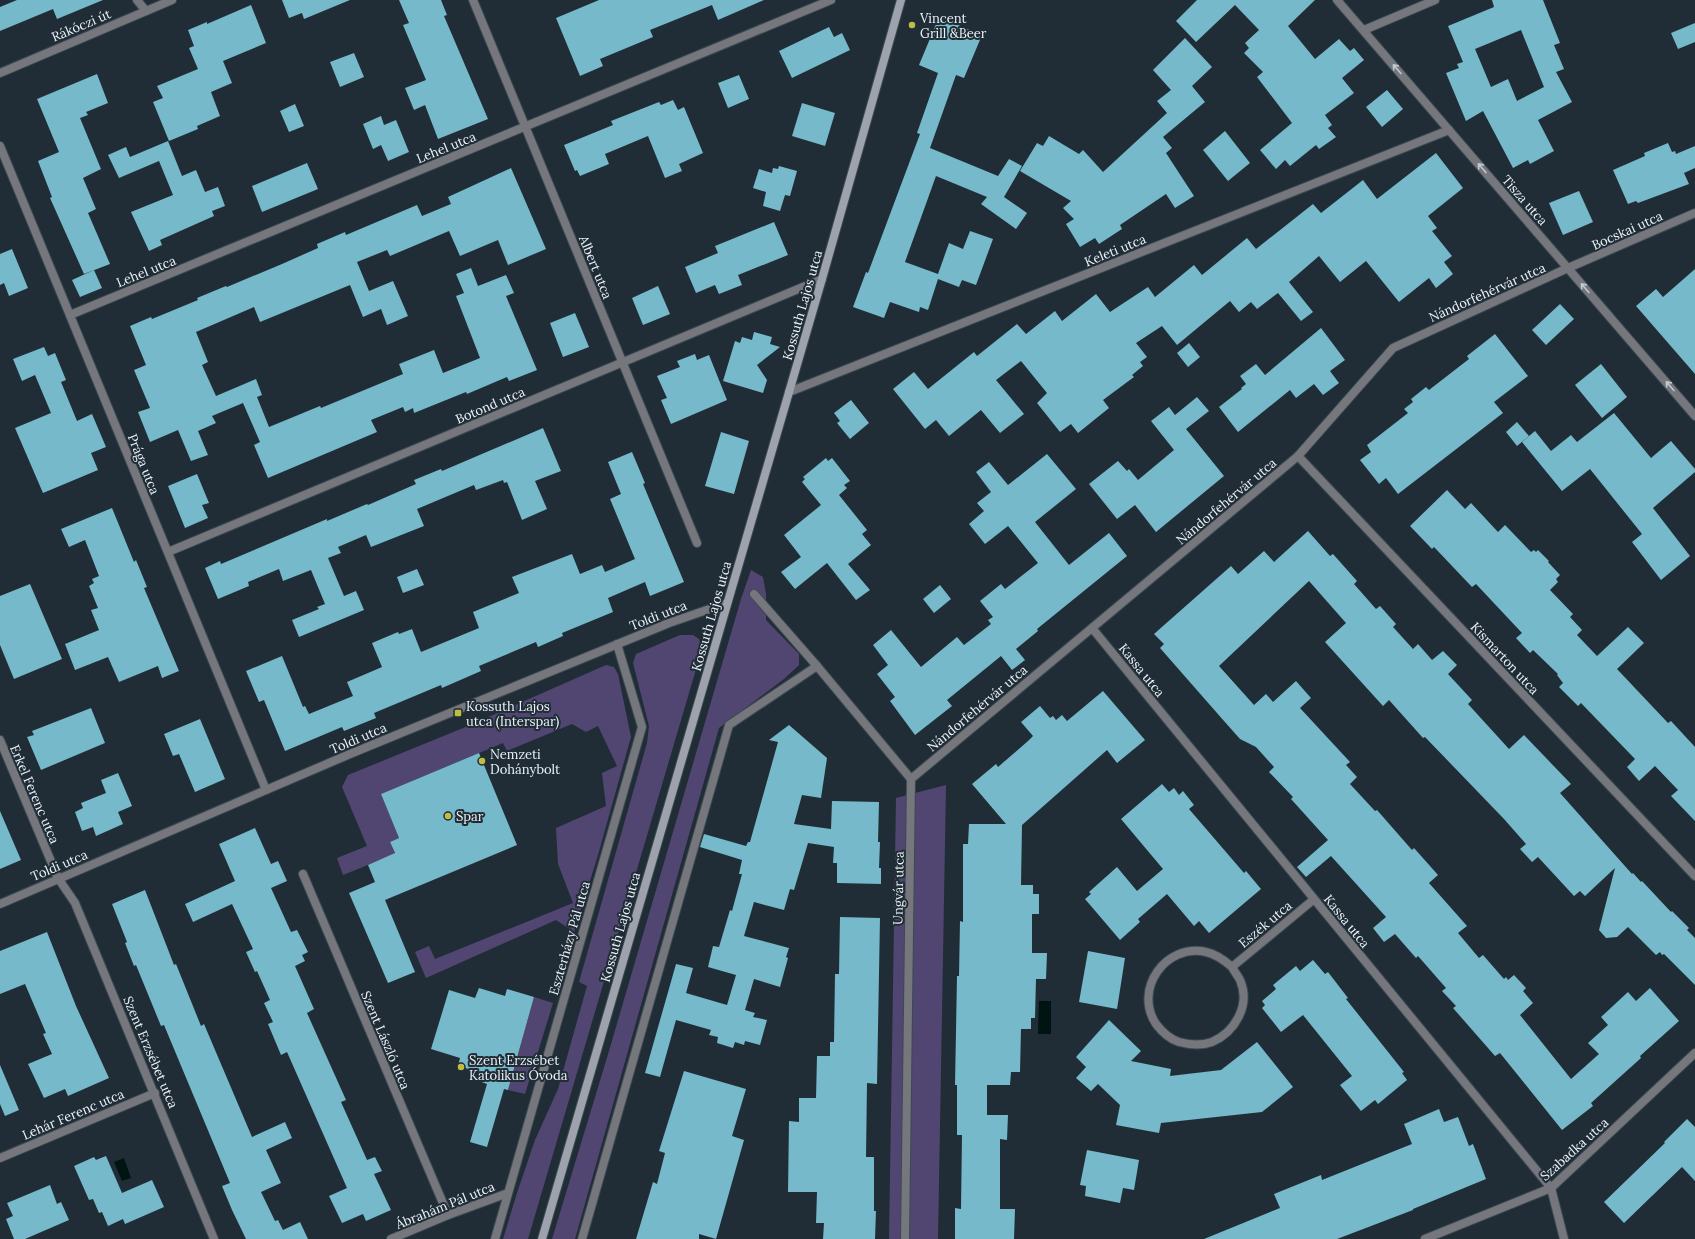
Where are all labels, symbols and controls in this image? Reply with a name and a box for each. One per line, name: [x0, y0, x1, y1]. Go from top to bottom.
street label: Rákóczi út: [49, 5, 113, 46]
place label: Vincent Grill &Beer: [919, 10, 987, 42]
marker: Vincent Grill &Beer: [907, 20, 917, 30]
one-way arrow: [1393, 65, 1402, 75]
street label: Lehel utca: [414, 128, 479, 167]
one-way arrow: [1477, 162, 1486, 173]
street label: Tisza utca: [1498, 172, 1551, 229]
street label: Bocskai utca: [1589, 207, 1666, 254]
street label: Keleti utca: [1082, 230, 1149, 270]
street label: Albert utca: [575, 232, 616, 302]
street label: Kossuth Lajos utca: [779, 248, 826, 362]
street label: Lehel utca: [114, 252, 179, 291]
street label: Nándorfehérvár utca: [1426, 259, 1548, 326]
one-way arrow: [1580, 282, 1589, 293]
one-way arrow: [1665, 381, 1674, 391]
street label: Botond utca: [453, 383, 528, 428]
street label: Prága utca: [124, 431, 163, 497]
street label: Nándorfehérvár utca: [1173, 454, 1280, 548]
street label: Kossuth Lajos utca: [688, 559, 735, 673]
street label: Toldi utca: [627, 597, 690, 634]
street label: Kismarton utca: [1467, 619, 1543, 698]
street label: Kassa utca: [1115, 640, 1169, 701]
street label: Nándorfehérvár utca: [924, 661, 1031, 755]
place label: Kossuth Lajos utca (Interspar): [466, 698, 559, 730]
marker: Kossuth Lajos utca (Interspar): [453, 708, 463, 718]
street label: Toldi utca: [327, 719, 389, 758]
street label: Erkel Ferenc utca: [6, 742, 63, 846]
place label: Nemzeti Dohánybolt: [490, 746, 560, 778]
marker: Nemzeti Dohánybolt: [477, 756, 487, 766]
place label: Spar: [456, 808, 484, 825]
marker: Spar: [443, 811, 453, 821]
street label: Toldi utca: [28, 846, 90, 885]
street label: Ungvár utca: [889, 851, 908, 925]
street label: Kossuth Lajos utca: [597, 870, 644, 984]
street label: Eszterházy Pál utca: [545, 879, 594, 997]
street label: Kassa utca: [1320, 891, 1374, 952]
street label: Eszék utca: [1235, 897, 1296, 952]
street label: Szent László utca: [357, 988, 414, 1092]
street label: Szent Erzsébet utca: [119, 994, 182, 1111]
place label: Szent Erzsébet Katolikus Óvoda: [469, 1052, 568, 1084]
marker: Szent Erzsébet Katolikus Óvoda: [456, 1062, 466, 1072]
street label: Lehár Ferenc utca: [20, 1085, 127, 1144]
street label: Szabadka utca: [1537, 1114, 1612, 1185]
street label: Ábrahám Pál utca: [392, 1178, 497, 1233]

